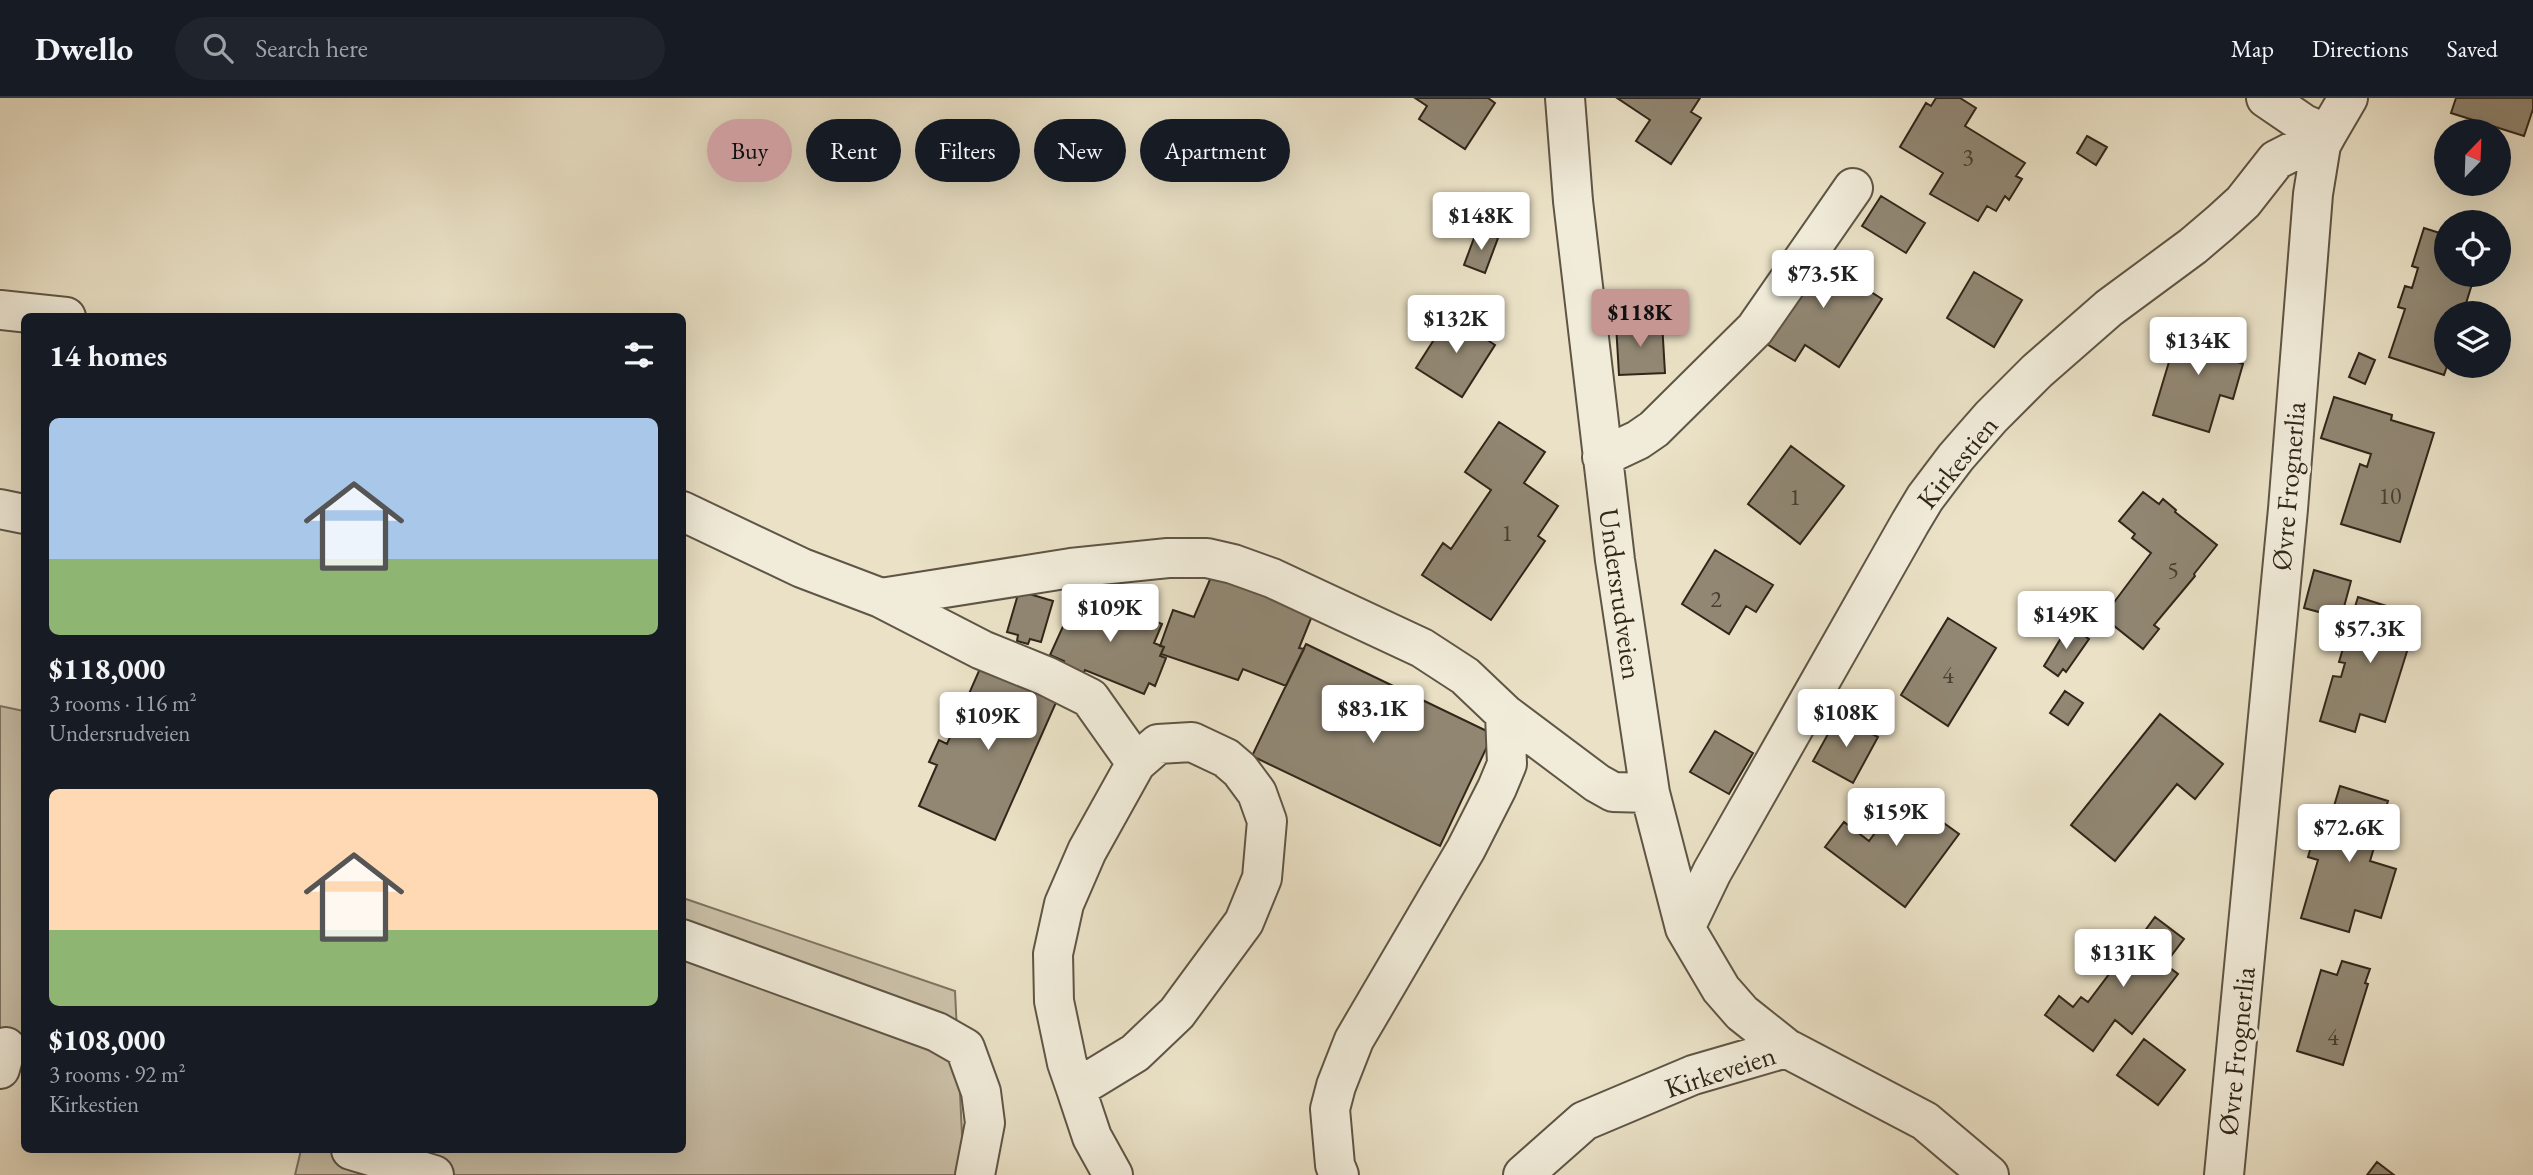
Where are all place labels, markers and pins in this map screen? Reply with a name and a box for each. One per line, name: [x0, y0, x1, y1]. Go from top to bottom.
pin: $148K: [1432, 192, 1530, 252]
pin: $73.5K: [1766, 250, 1880, 310]
pin: $118K: [1591, 289, 1689, 349]
pin: $132K: [1407, 296, 1505, 355]
pin: $134K: [2149, 317, 2247, 377]
pin: $109K: [1061, 584, 1159, 644]
pin: $149K: [2017, 592, 2115, 651]
pin: $57.3K: [2313, 606, 2427, 665]
pin: $83.1K: [1316, 686, 1430, 745]
pin: $108K: [1797, 690, 1895, 749]
pin: $109K: [939, 692, 1037, 752]
pin: $159K: [1847, 788, 1945, 848]
pin: $72.6K: [2292, 804, 2406, 864]
pin: $131K: [2074, 930, 2172, 989]

